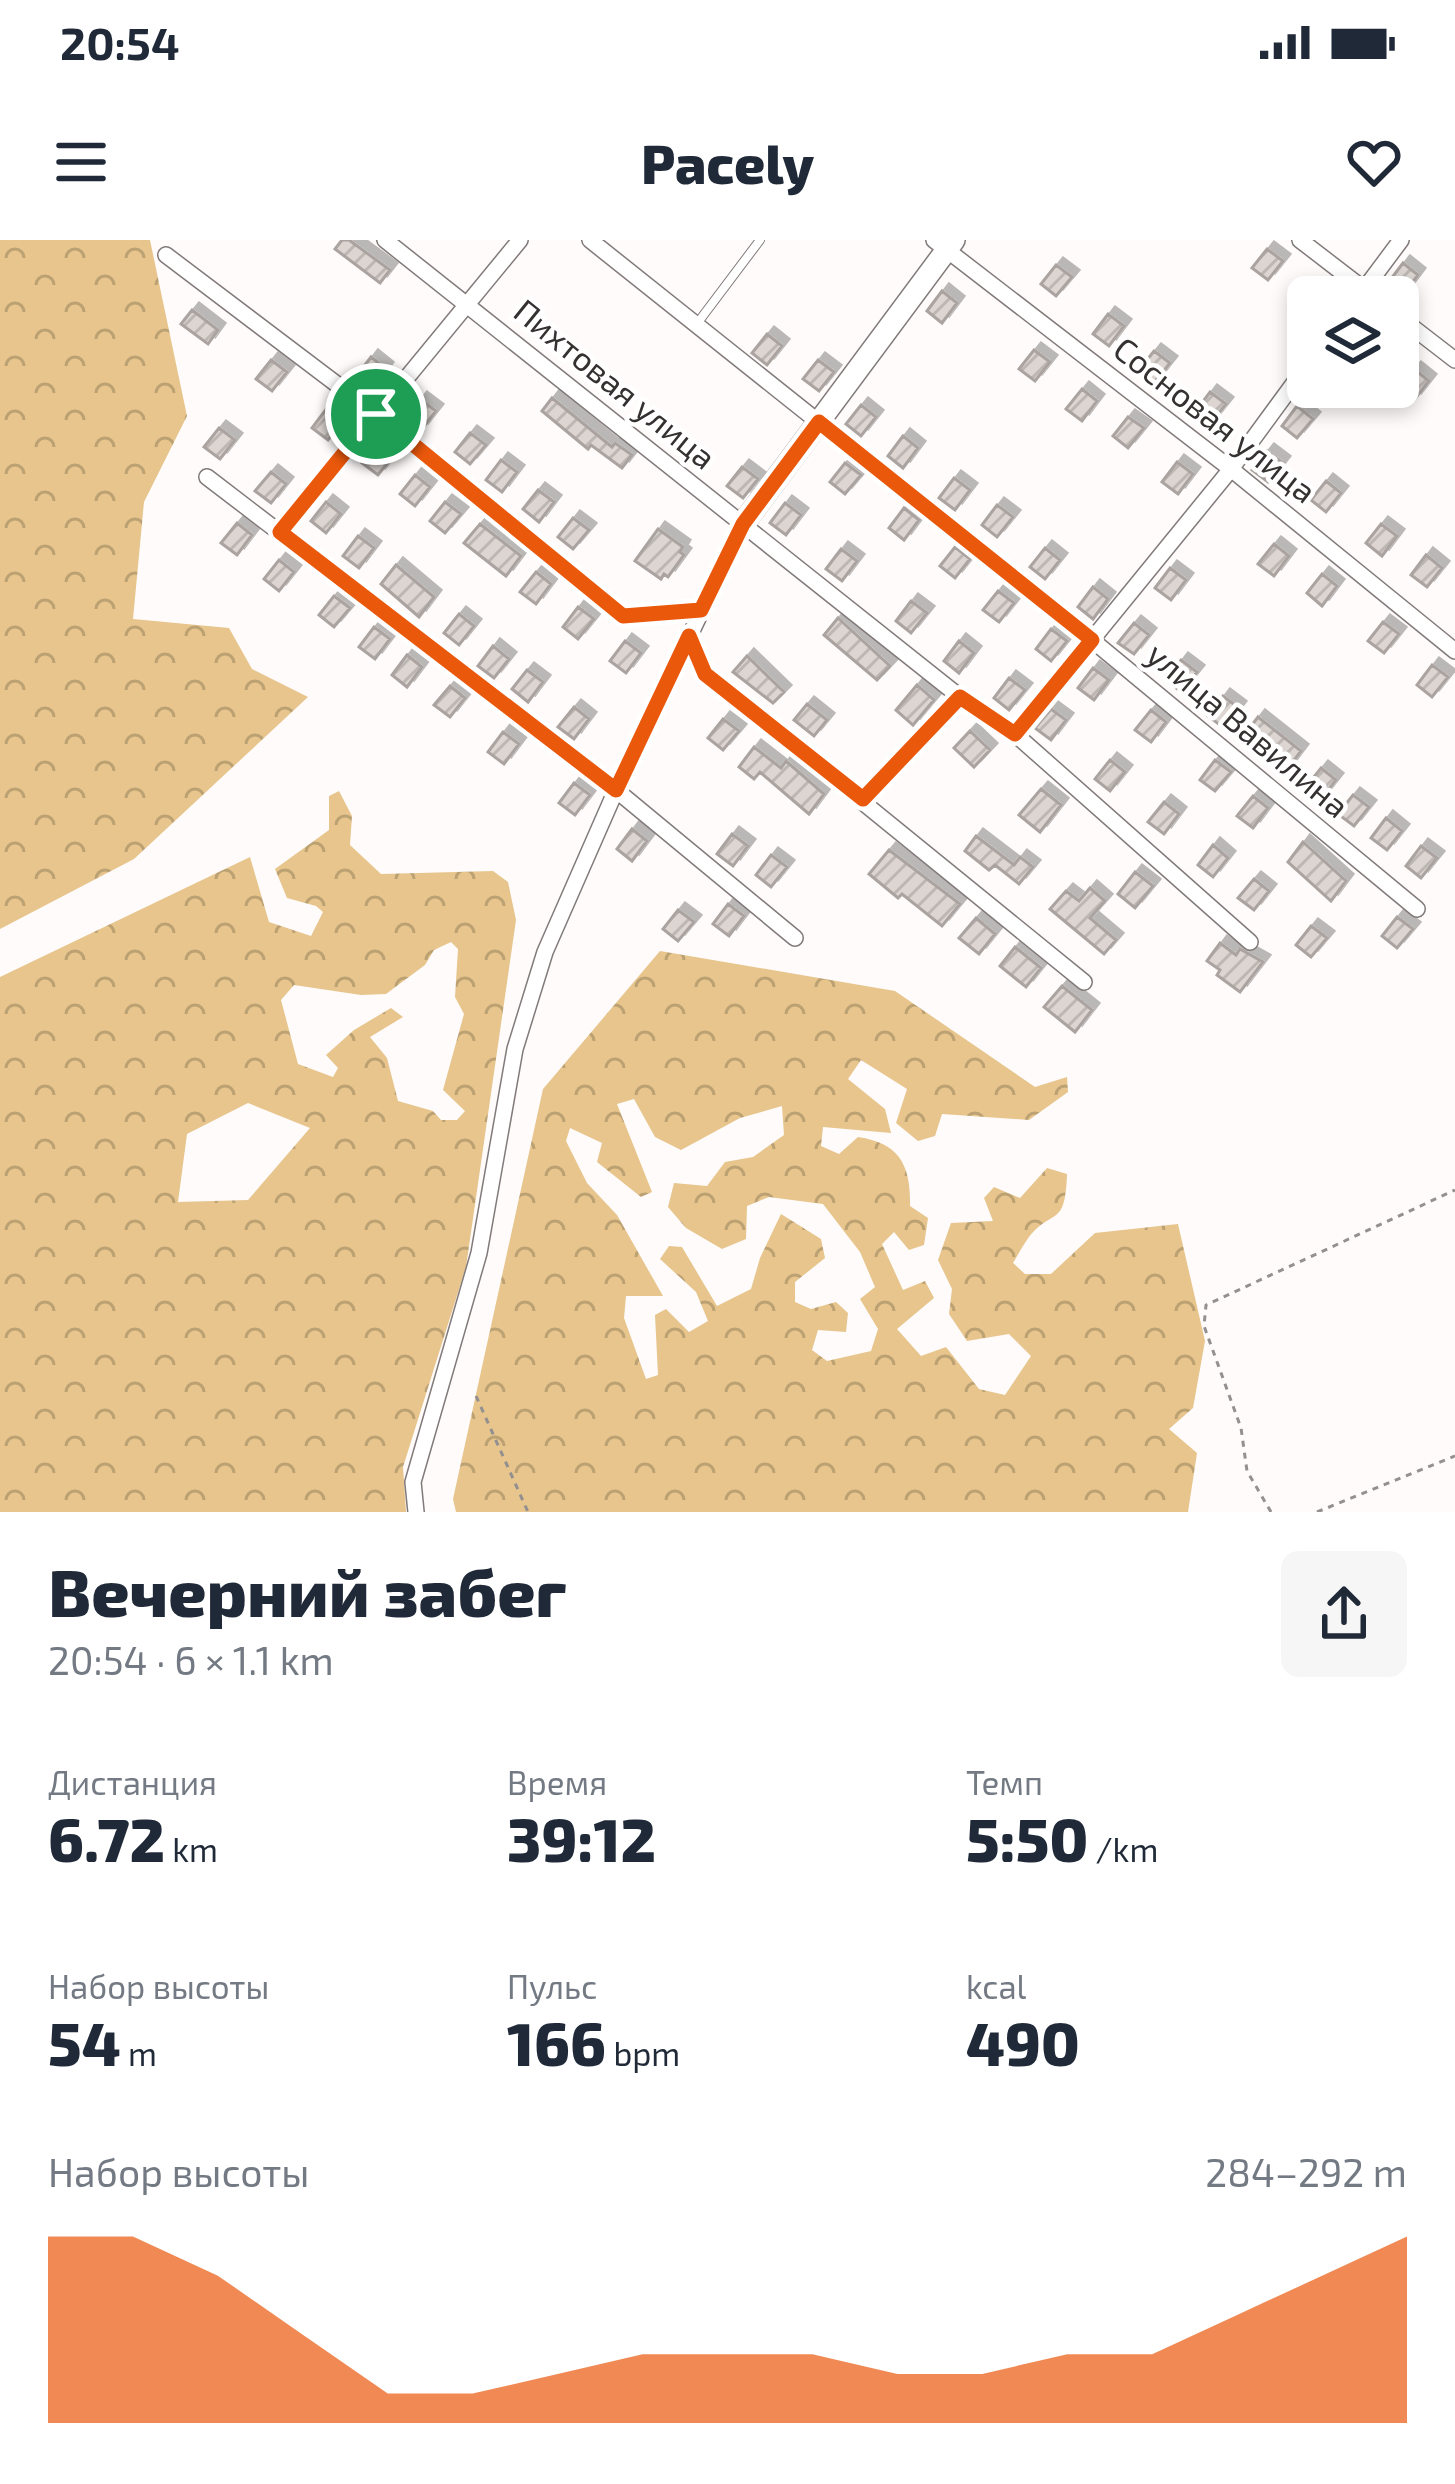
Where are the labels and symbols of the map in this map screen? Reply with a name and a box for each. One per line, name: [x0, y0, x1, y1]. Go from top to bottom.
street label: Пихтовая улица: [506, 290, 724, 477]
street label: Сосновая улица: [1106, 328, 1325, 511]
pin: [325, 363, 427, 465]
street label: улица Вавилина: [1139, 633, 1358, 826]

